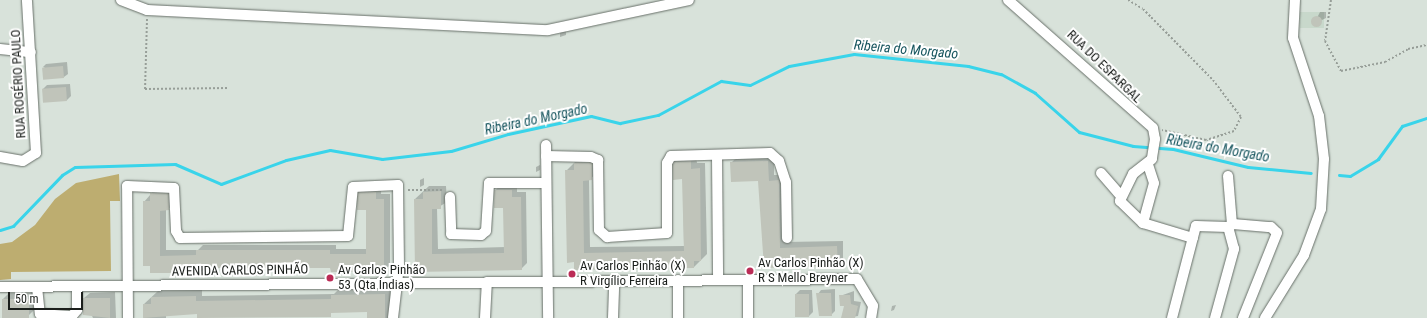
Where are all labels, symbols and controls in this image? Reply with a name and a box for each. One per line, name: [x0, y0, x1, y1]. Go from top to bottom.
street label: RUA DO ESPARGAL: [1063, 27, 1145, 107]
street label: RUA ROGÉRIO PAULO: [8, 29, 30, 139]
water label: Ribeira do Morgado: [853, 36, 959, 62]
water label: Ribeira do Morgado: [483, 100, 589, 138]
water label: Ribeira do Morgado: [1165, 131, 1271, 165]
place label: Av Carlos Pinhão (X) R S Mello Breyner: [758, 256, 864, 287]
place label: Av Carlos Pinhão (X) R Virgílio Ferreira: [580, 259, 686, 290]
street label: AVENIDA CARLOS PINHÃO: [171, 262, 309, 280]
place label: Av Carlos Pinhão 53 (Qta Índias): [338, 263, 425, 294]
marker: Av Carlos Pinhão (X) R S Mello Breyner: [745, 266, 755, 276]
marker: Av Carlos Pinhão (X) R Virgílio Ferreira: [567, 269, 577, 279]
marker: Av Carlos Pinhão 53 (Qta Índias): [325, 273, 335, 283]
scale bar: [10, 284, 85, 310]
text: 50 m: [15, 292, 39, 306]

